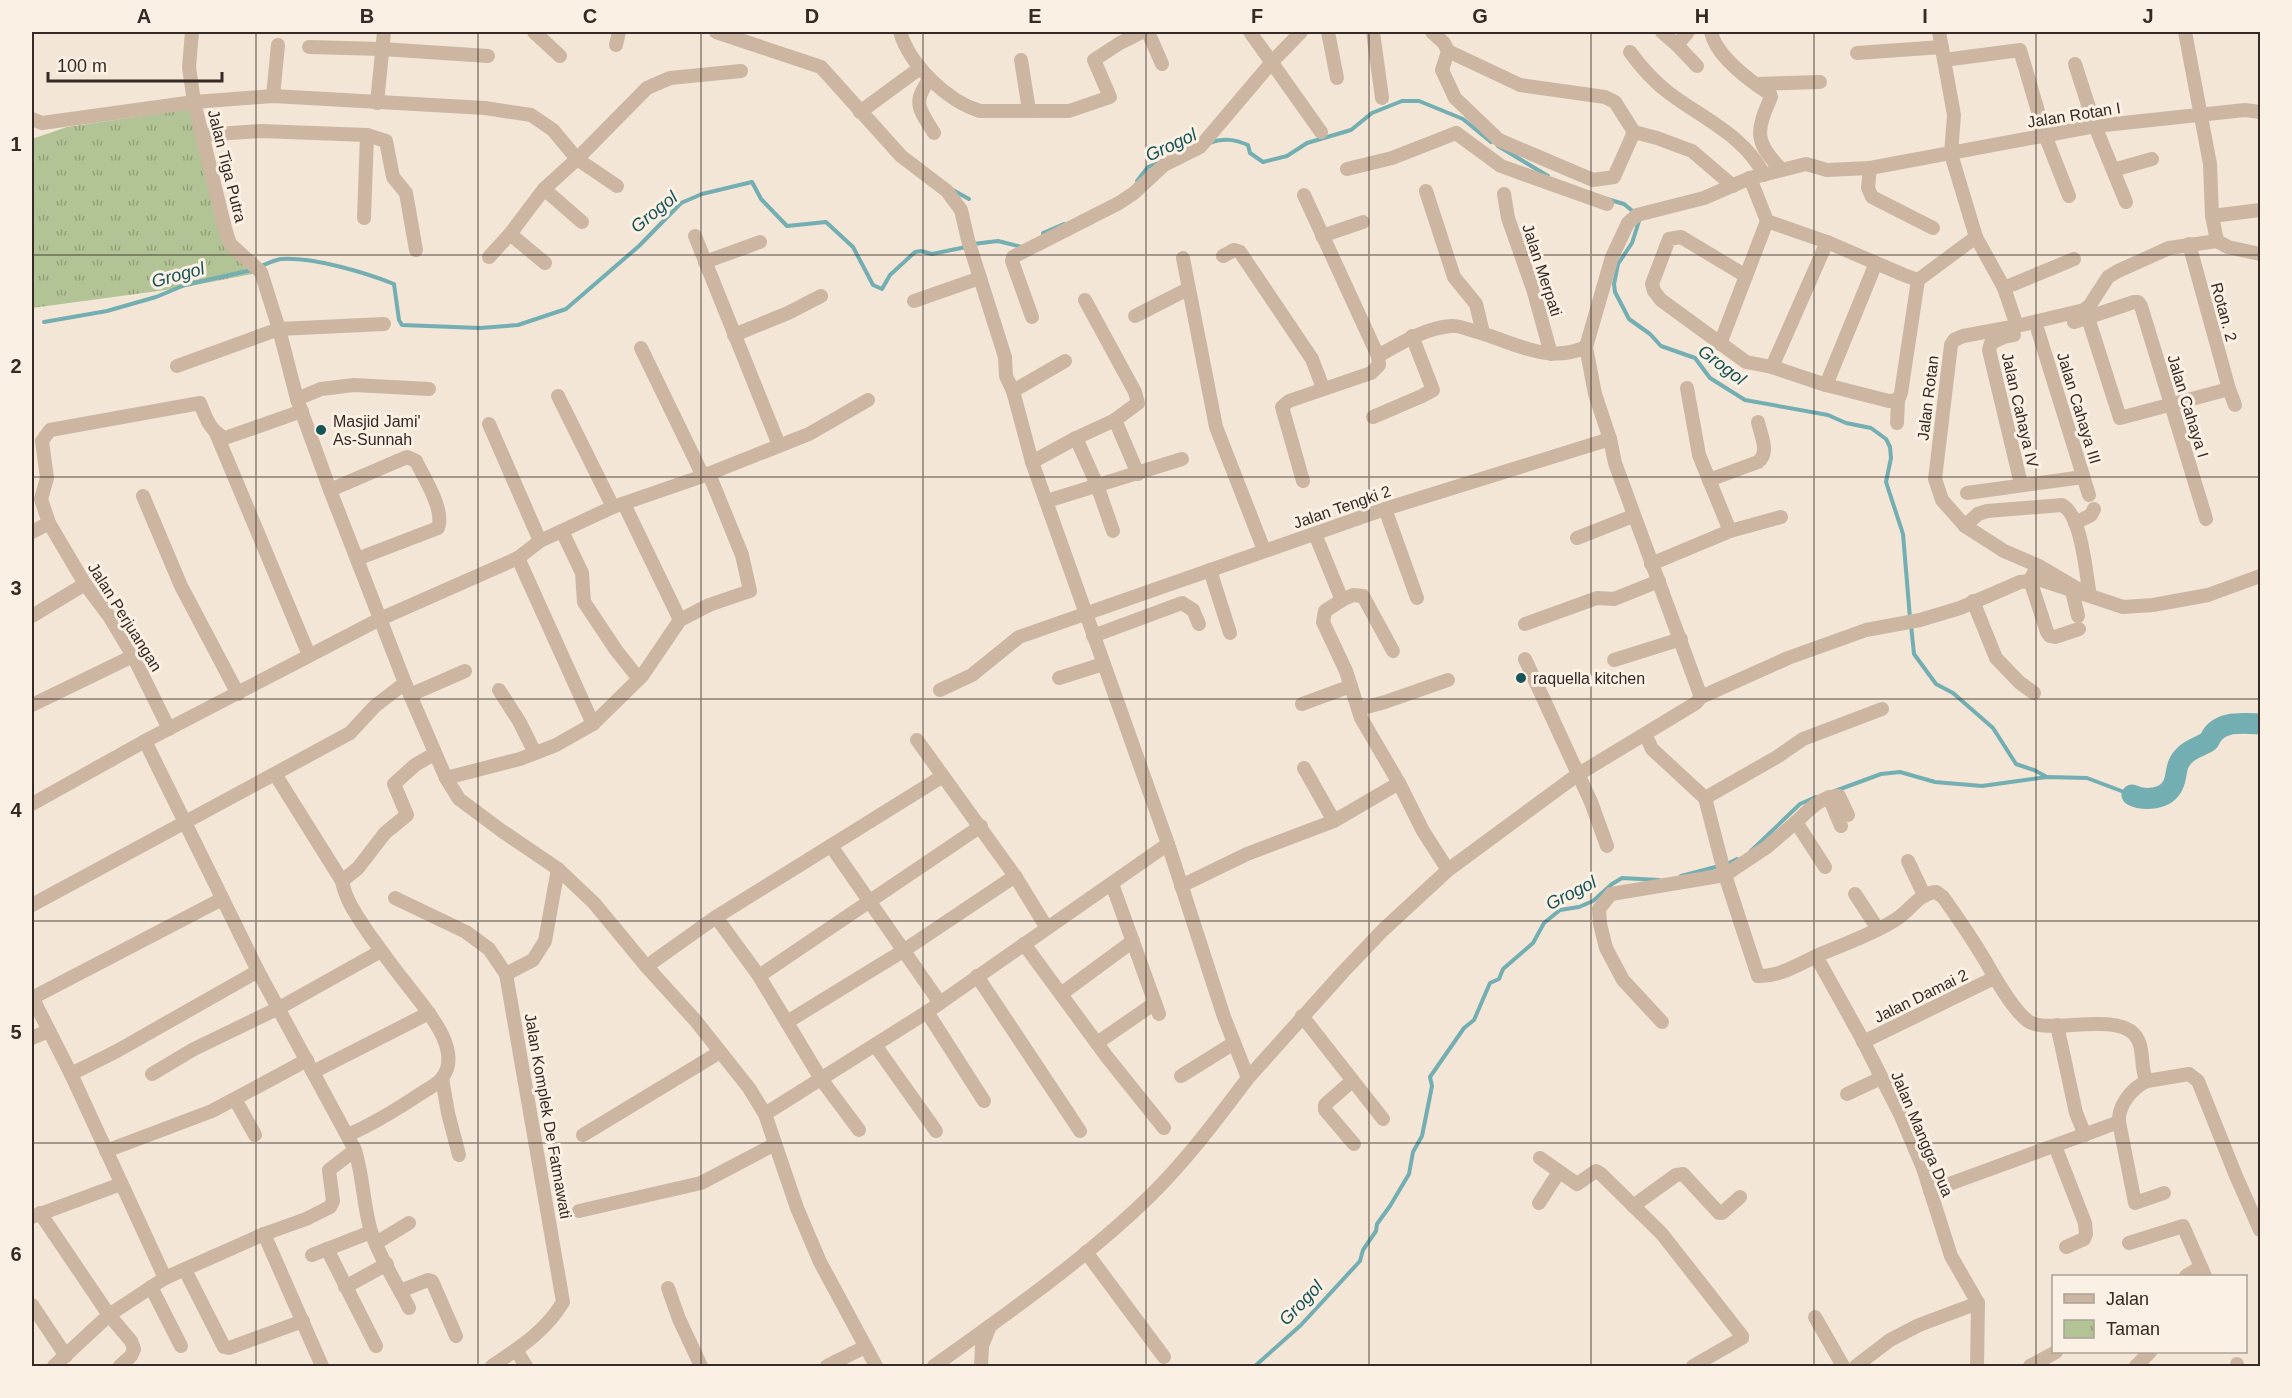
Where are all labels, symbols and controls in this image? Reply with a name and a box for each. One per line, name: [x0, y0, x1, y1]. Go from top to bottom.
text: A: [137, 5, 151, 27]
text: B: [360, 5, 374, 27]
text: C: [583, 5, 597, 27]
text: D: [805, 5, 819, 27]
text: E: [1028, 5, 1042, 27]
text: F: [1251, 5, 1263, 27]
text: G: [1472, 5, 1488, 27]
text: H: [1695, 5, 1709, 27]
text: I: [1922, 5, 1928, 27]
text: J: [2142, 5, 2154, 27]
scale bar: [48, 45, 222, 83]
text: 100 m: [57, 56, 107, 76]
street label: Jalan Rotan I: [2026, 99, 2122, 131]
street label: Jalan Tiga Putra: [205, 108, 249, 224]
water label: Grogol: [1142, 124, 1201, 165]
text: 1: [10, 133, 22, 155]
water label: Grogol: [627, 187, 682, 237]
street label: Jalan Merpati: [1519, 222, 1565, 318]
water label: Grogol: [149, 258, 208, 292]
street label: Rotan. 2: [2208, 281, 2240, 344]
water label: Grogol: [1694, 341, 1750, 390]
street label: Jalan Cahaya III: [2054, 350, 2104, 466]
street label: Jalan Cahaya IV: [1999, 351, 2042, 469]
street label: Jalan Cahaya I: [2164, 352, 2212, 460]
text: 2: [10, 355, 22, 377]
street label: Jalan Rotan: [1914, 355, 1942, 441]
place label: Masjid Jami' As-Sunnah: [333, 413, 421, 448]
marker: Masjid Jami' As-Sunnah: [314, 423, 328, 437]
street label: Jalan Tengki 2: [1291, 482, 1393, 532]
street label: Jalan Perjuangan: [85, 560, 165, 674]
text: 3: [10, 577, 22, 599]
place label: raquella kitchen: [1533, 670, 1645, 687]
marker: raquella kitchen: [1514, 671, 1528, 685]
text: 4: [10, 799, 22, 821]
water label: Grogol: [1542, 871, 1600, 914]
street label: Jalan Damai 2: [1871, 966, 1971, 1026]
street label: Jalan Komplek De Fatmawati: [522, 1012, 574, 1220]
text: 5: [10, 1021, 22, 1043]
street label: Jalan Mangga Dua: [1888, 1069, 1956, 1199]
text: 6: [10, 1243, 22, 1265]
legend: [2052, 1275, 2247, 1353]
water label: Grogol: [1275, 1276, 1328, 1329]
text: Jalan: [2106, 1289, 2149, 1309]
text: Taman: [2106, 1319, 2160, 1339]

